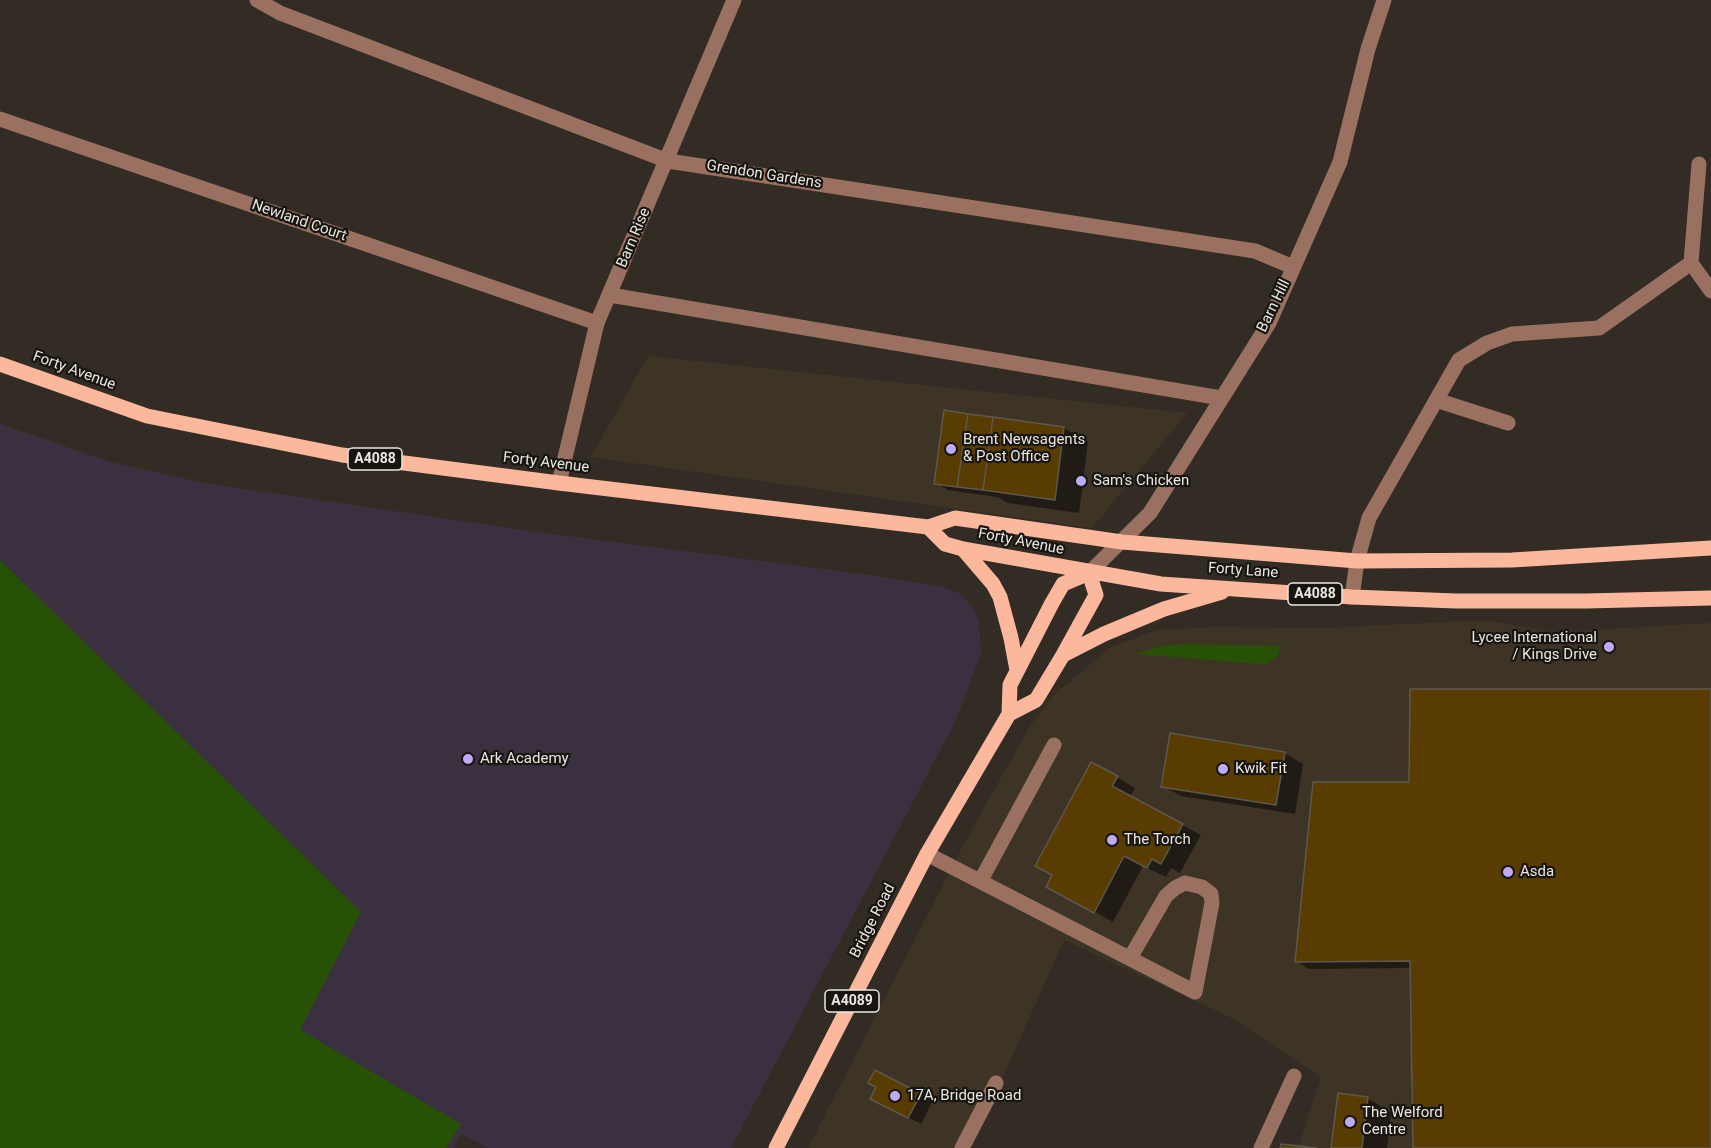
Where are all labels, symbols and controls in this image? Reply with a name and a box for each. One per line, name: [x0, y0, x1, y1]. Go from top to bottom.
street label: Grendon Gardens: [705, 157, 823, 193]
street label: Newland Court: [249, 196, 349, 246]
street label: Barn Rise: [613, 205, 655, 271]
street label: Barn Hill: [1254, 277, 1294, 335]
street label: Forty Avenue: [30, 348, 118, 394]
place label: Brent Newsagents & Post Office: [963, 431, 1085, 466]
marker: Brent Newsagents & Post Office: [944, 442, 958, 456]
road number: A4088: [348, 448, 402, 470]
street label: Forty Avenue: [502, 449, 590, 477]
place label: Sam's Chicken: [1093, 472, 1189, 490]
marker: Sam's Chicken: [1074, 474, 1088, 488]
street label: Forty Avenue: [977, 525, 1065, 559]
street label: Forty Lane: [1207, 560, 1279, 582]
road number: A4088: [1288, 583, 1342, 605]
place label: Lycee International / Kings Drive: [1471, 629, 1597, 664]
marker: Lycee International / Kings Drive: [1602, 640, 1616, 654]
place label: Ark Academy: [480, 750, 569, 768]
marker: Ark Academy: [461, 752, 475, 766]
place label: Kwik Fit: [1235, 760, 1287, 778]
marker: Kwik Fit: [1216, 762, 1230, 776]
place label: The Torch: [1124, 831, 1191, 849]
marker: The Torch: [1105, 833, 1119, 847]
place label: Asda: [1520, 863, 1554, 881]
marker: Asda: [1501, 865, 1515, 879]
street label: Bridge Road: [847, 881, 899, 961]
road number: A4089: [825, 990, 879, 1012]
place label: 17A, Bridge Road: [907, 1087, 1021, 1105]
marker: 17A, Bridge Road: [888, 1089, 902, 1103]
place label: The Welford Centre: [1362, 1104, 1443, 1139]
marker: The Welford Centre: [1343, 1115, 1357, 1129]

